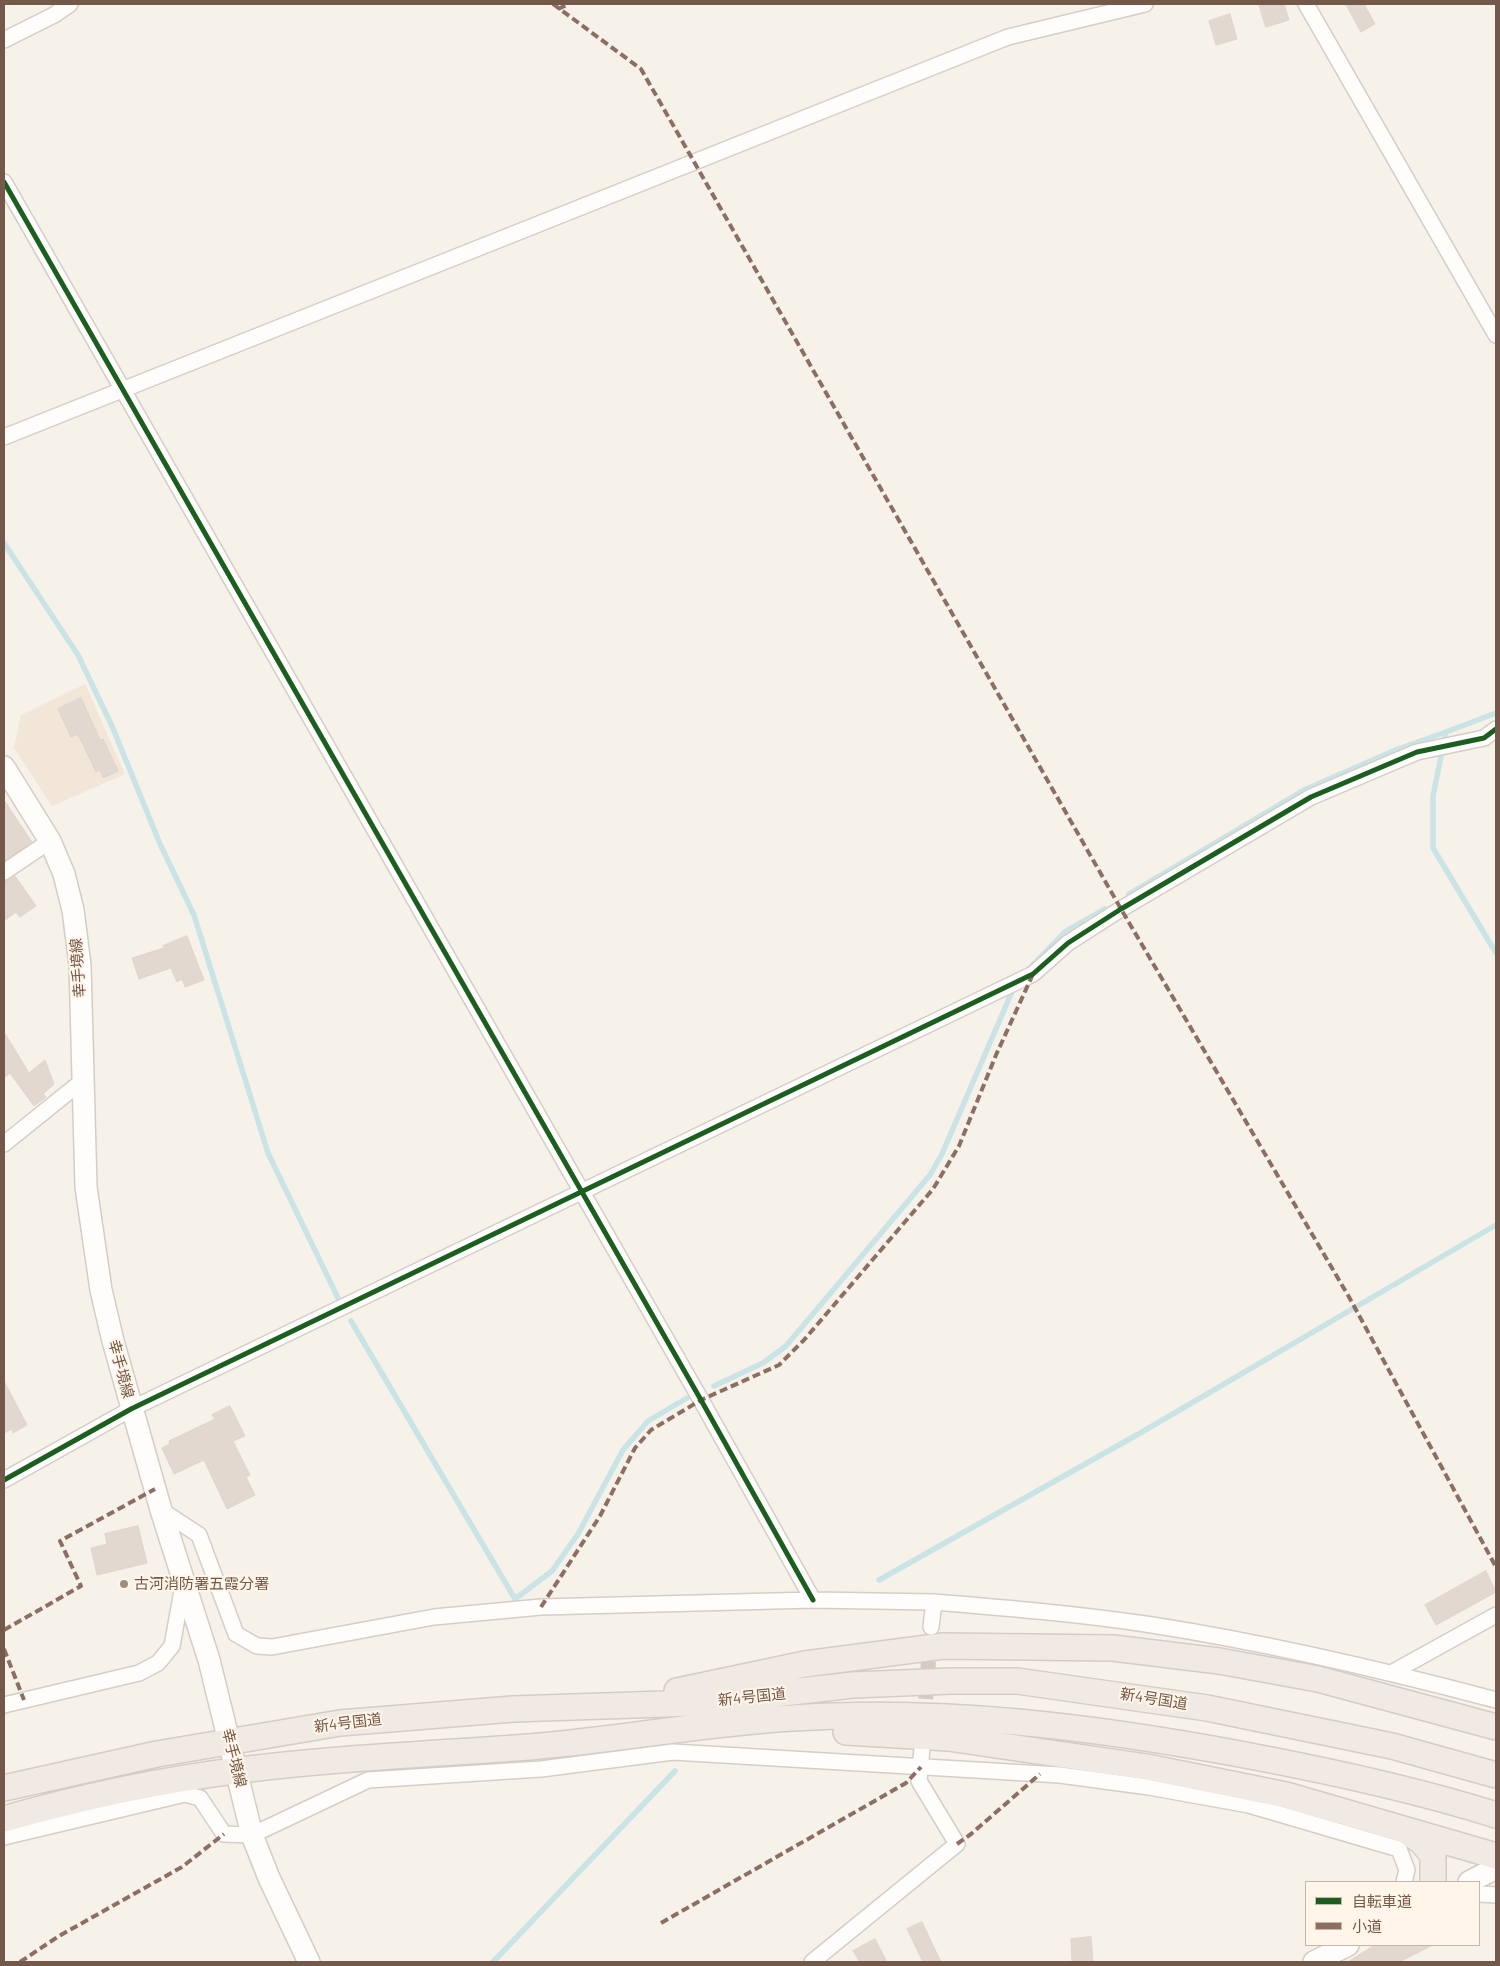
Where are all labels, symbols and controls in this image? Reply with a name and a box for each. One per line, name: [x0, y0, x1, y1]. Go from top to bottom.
street label: 幸手境線: [67, 937, 89, 999]
street label: 幸手境線: [105, 1338, 137, 1400]
place label: 古河消防署五霞分署: [134, 1575, 269, 1593]
marker: 古河消防署五霞分署: [118, 1578, 130, 1590]
street label: 新4号国道: [717, 1684, 787, 1710]
street label: 新4号国道: [1119, 1685, 1189, 1713]
street label: 新4号国道: [313, 1710, 383, 1736]
street label: 幸手境線: [218, 1727, 250, 1789]
legend: [1305, 1881, 1480, 1946]
text: 自転車道: [1352, 1892, 1412, 1910]
text: 小道: [1352, 1917, 1382, 1935]

